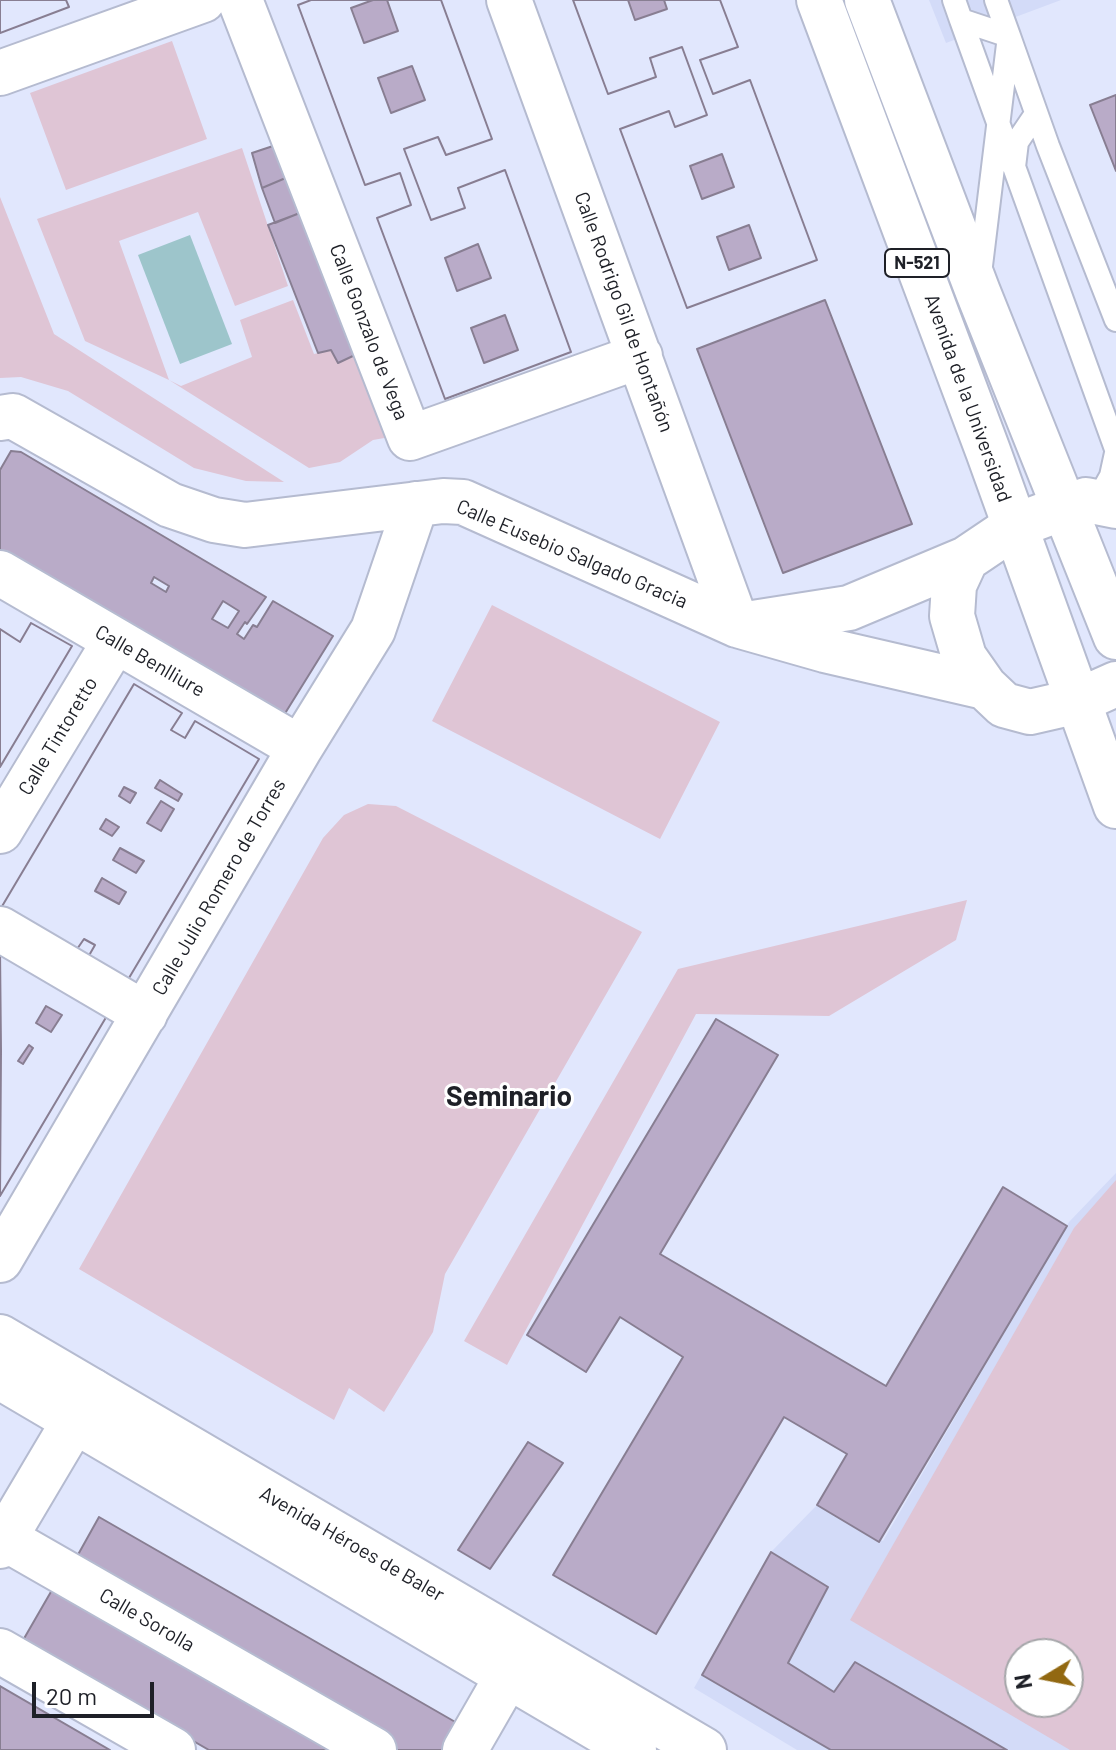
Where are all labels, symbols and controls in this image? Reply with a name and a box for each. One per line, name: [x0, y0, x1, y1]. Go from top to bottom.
street label: Calle Rodrigo Gil de Hontañón: [569, 188, 679, 436]
street label: Calle Gonzalo de Vega: [324, 241, 414, 423]
road number: N-521: [885, 249, 949, 277]
street label: Avenida de la Universidad: [919, 291, 1017, 505]
street label: Calle Eusebio Salgado Gracia: [453, 494, 691, 614]
street label: Calle Benlliure: [91, 620, 209, 702]
street label: Calle Tintoretto: [13, 672, 103, 800]
street label: Calle Julio Romero de Torres: [147, 774, 291, 1000]
district label: Seminario: [446, 1080, 572, 1114]
street label: Avenida Héroes de Baler: [255, 1481, 449, 1607]
street label: Calle Sorolla: [95, 1583, 199, 1657]
north arrow: [1004, 1638, 1084, 1718]
scale bar: [36, 1666, 158, 1716]
text: N: [1008, 1672, 1036, 1691]
text: 20 m: [46, 1681, 97, 1710]

